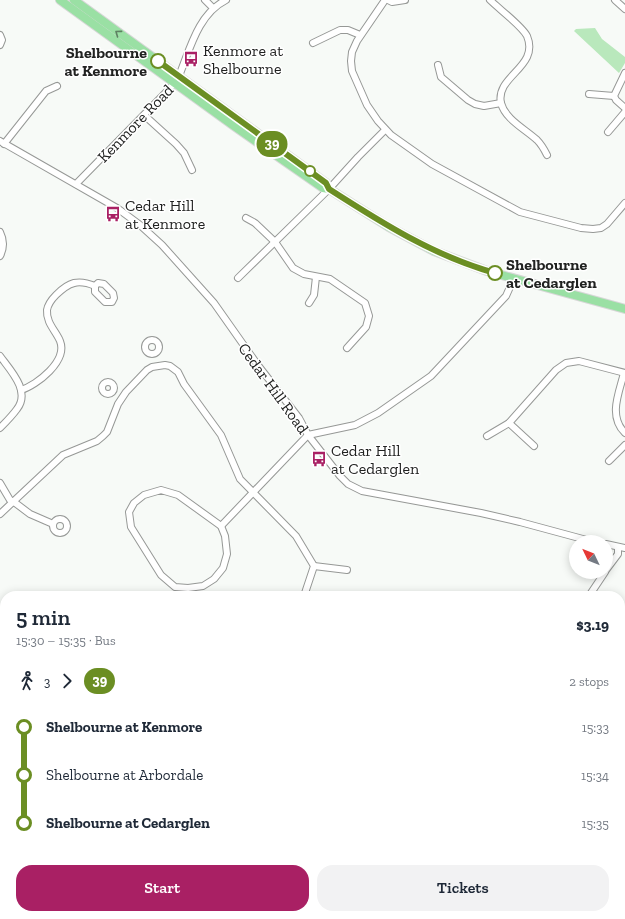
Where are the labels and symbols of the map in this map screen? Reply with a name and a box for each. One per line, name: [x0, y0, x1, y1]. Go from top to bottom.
one-way arrow: [116, 30, 123, 37]
place label: Kenmore at Shelbourne: [203, 41, 283, 78]
place label: Shelbourne at Kenmore: [65, 43, 147, 80]
bus stop icon: Kenmore at Shelbourne: [182, 50, 200, 68]
marker: Shelbourne at Kenmore: [150, 53, 166, 69]
street label: Kenmore Road: [93, 80, 177, 166]
line badge: 39: [254, 131, 290, 157]
unlabelled marker: [304, 165, 316, 177]
place label: Cedar Hill at Kenmore: [125, 196, 205, 233]
bus stop icon: Cedar Hill at Kenmore: [104, 205, 122, 223]
place label: Shelbourne at Cedarglen: [506, 255, 597, 292]
marker: Shelbourne at Cedarglen: [487, 265, 503, 281]
street label: Cedar Hill Road: [234, 339, 313, 438]
place label: Cedar Hill at Cedarglen: [331, 441, 420, 478]
bus stop icon: Cedar Hill at Cedarglen: [310, 450, 328, 468]
north arrow: [569, 535, 613, 579]

